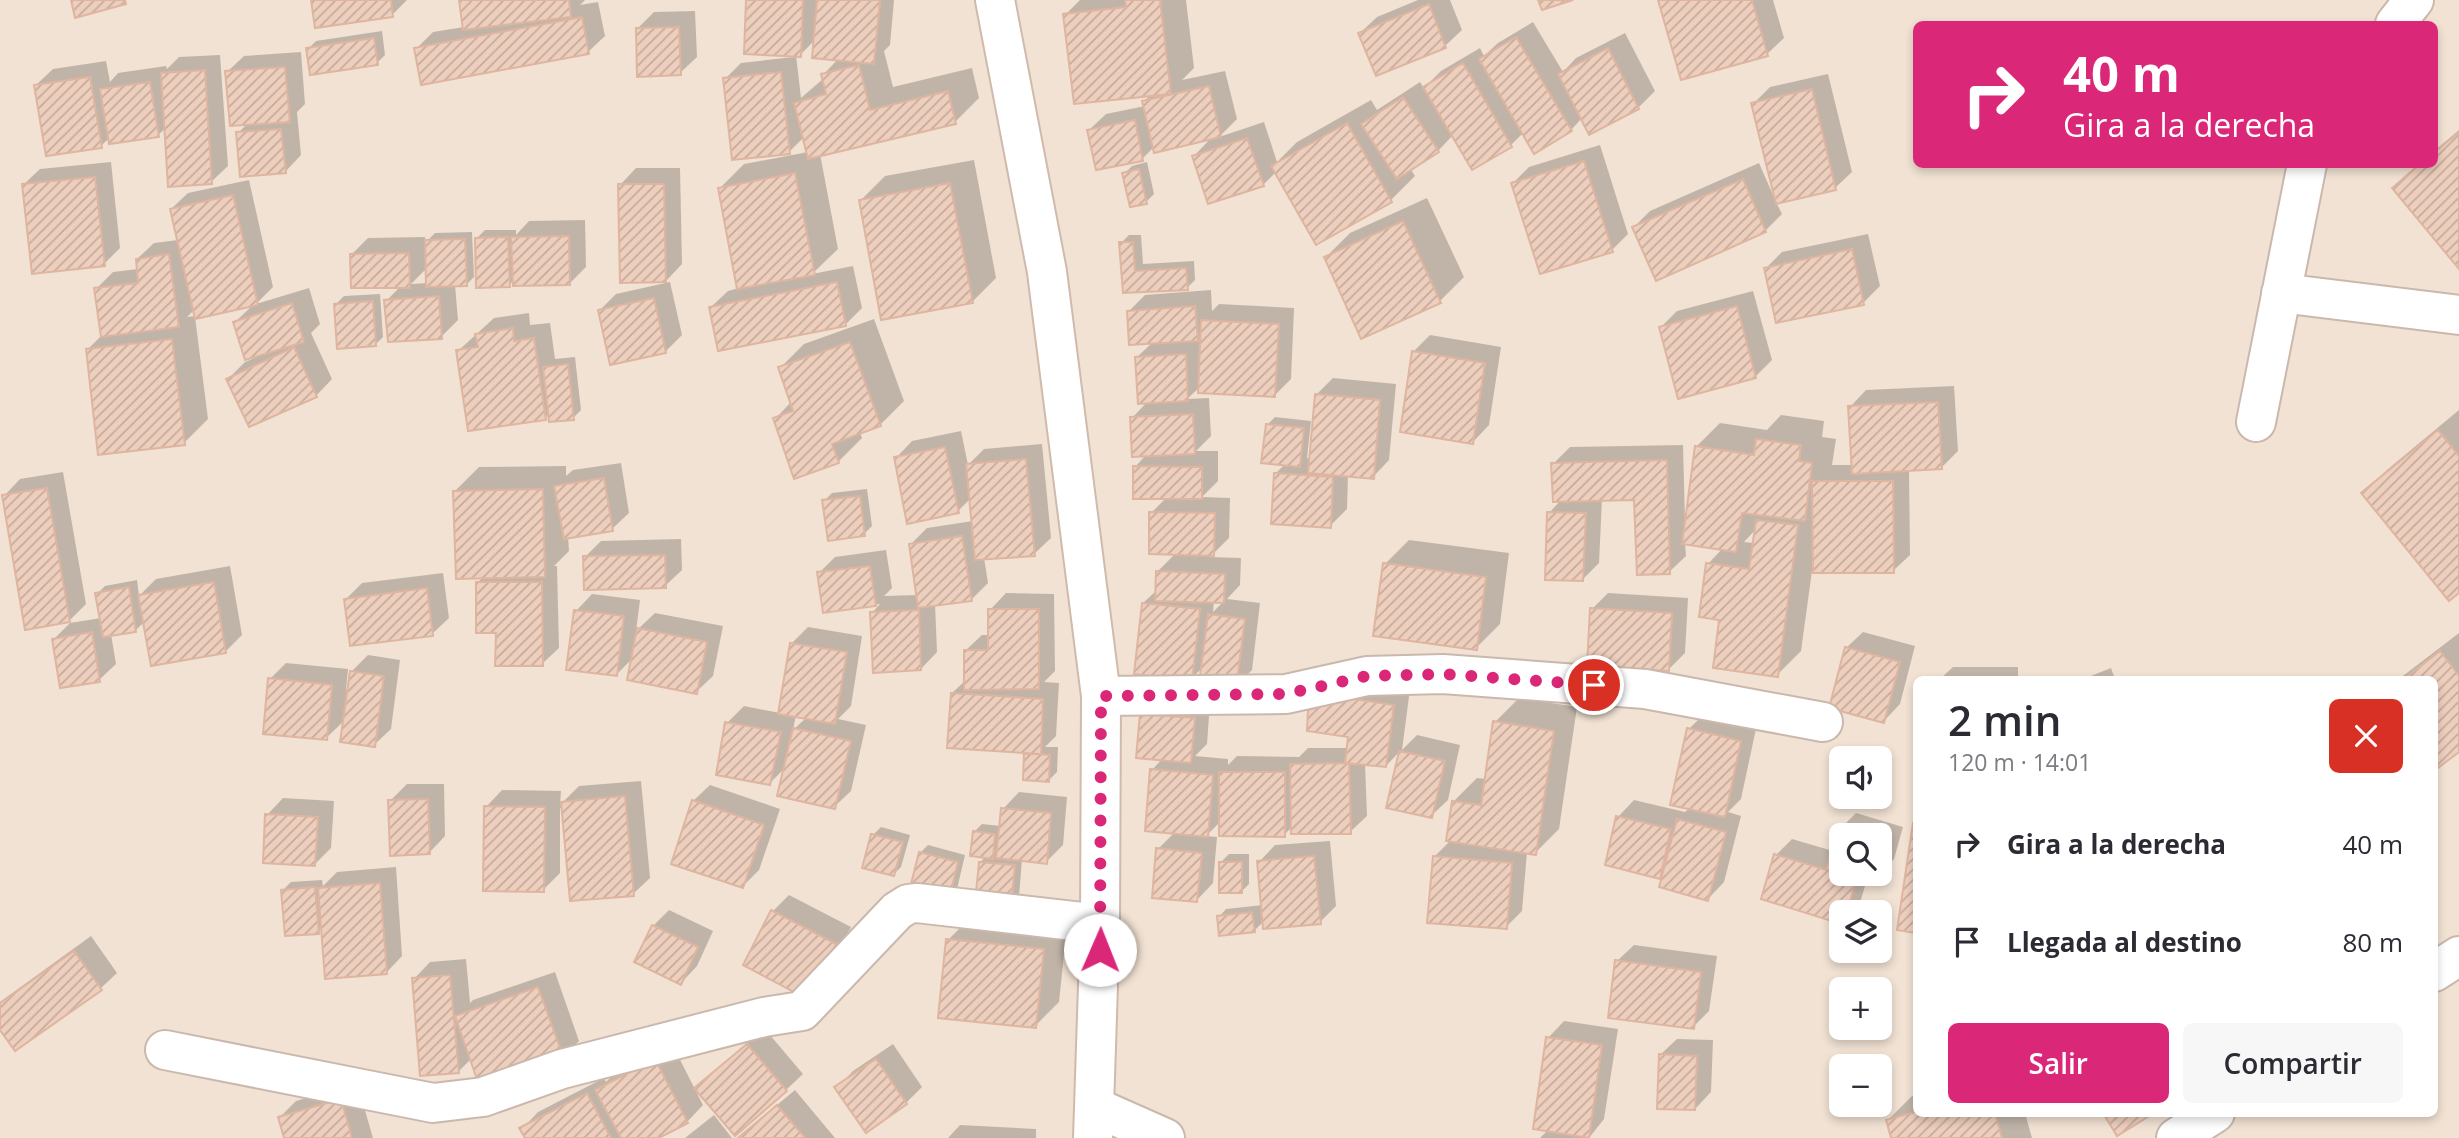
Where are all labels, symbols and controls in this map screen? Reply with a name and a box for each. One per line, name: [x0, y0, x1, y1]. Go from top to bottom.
text: 40 m: [2063, 40, 2180, 106]
icon: right: [1948, 49, 2039, 140]
text: Gira a la derecha: [2063, 103, 2315, 146]
pin: [1564, 655, 1624, 715]
icon: arrive: [1575, 666, 1613, 704]
text: 2 min: [1948, 691, 2061, 748]
button: close: [2329, 699, 2403, 773]
map controls: [1829, 746, 1892, 1117]
button: sound: [1829, 746, 1892, 809]
text: 120 m · 14:01: [1948, 746, 2091, 778]
button: search: [1829, 823, 1892, 886]
icon: right: [1948, 825, 1986, 863]
text: Gira a la derecha: [2007, 826, 2226, 862]
text: 40 m: [2342, 826, 2403, 862]
button: layers: [1829, 900, 1892, 963]
position arrow: [1063, 913, 1137, 987]
icon: arrive: [1948, 923, 1986, 961]
text: Llegada al destino: [2007, 924, 2242, 960]
text: 80 m: [2342, 924, 2403, 960]
button: +: [1829, 977, 1892, 1040]
button: Salir: [1948, 1023, 2169, 1103]
button: Compartir: [2183, 1023, 2403, 1103]
button: −: [1829, 1054, 1892, 1117]

